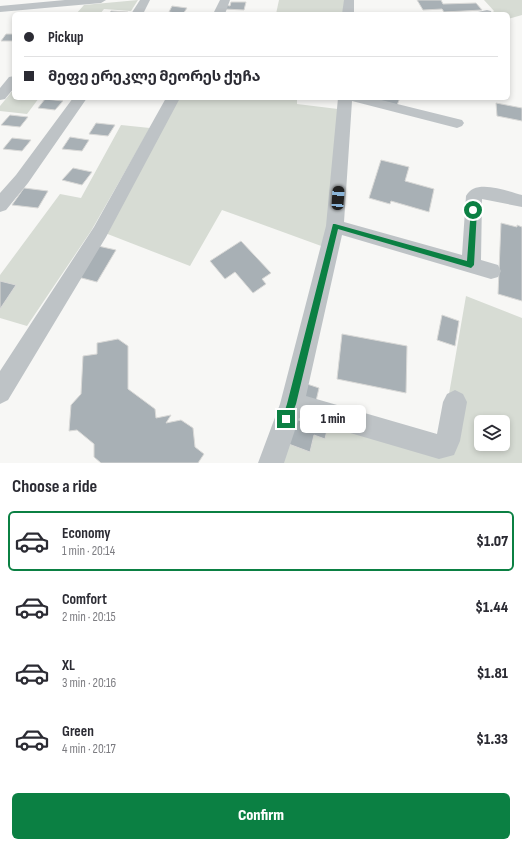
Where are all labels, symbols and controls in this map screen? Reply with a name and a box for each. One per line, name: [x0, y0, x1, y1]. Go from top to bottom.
text: Pickup: [48, 28, 84, 47]
text: მეფე ერეკლე მეორეს ქუჩა: [48, 67, 260, 86]
car: [331, 186, 345, 210]
route start: [464, 201, 482, 219]
callout: 1 min: [300, 405, 366, 433]
route end: [277, 410, 295, 428]
text: 1 min: [321, 411, 345, 427]
map controls: [474, 415, 510, 451]
button: layers: [474, 415, 510, 451]
text: Choose a ride: [12, 476, 97, 497]
icon: car: [14, 523, 50, 559]
text: Economy: [62, 524, 111, 543]
text: $1.07: [476, 532, 508, 551]
text: 1 min · 20:14: [62, 543, 115, 559]
icon: car: [14, 589, 50, 625]
text: Comfort: [62, 590, 107, 609]
text: $1.44: [475, 598, 508, 617]
text: 2 min · 20:15: [62, 609, 116, 625]
icon: car: [14, 655, 50, 691]
text: XL: [62, 656, 75, 675]
text: $1.81: [477, 664, 508, 683]
text: 3 min · 20:16: [62, 675, 116, 691]
icon: car: [14, 721, 50, 757]
text: Green: [62, 722, 94, 741]
text: $1.33: [476, 730, 508, 749]
text: 4 min · 20:17: [62, 741, 116, 757]
button: Confirm: [12, 793, 510, 839]

